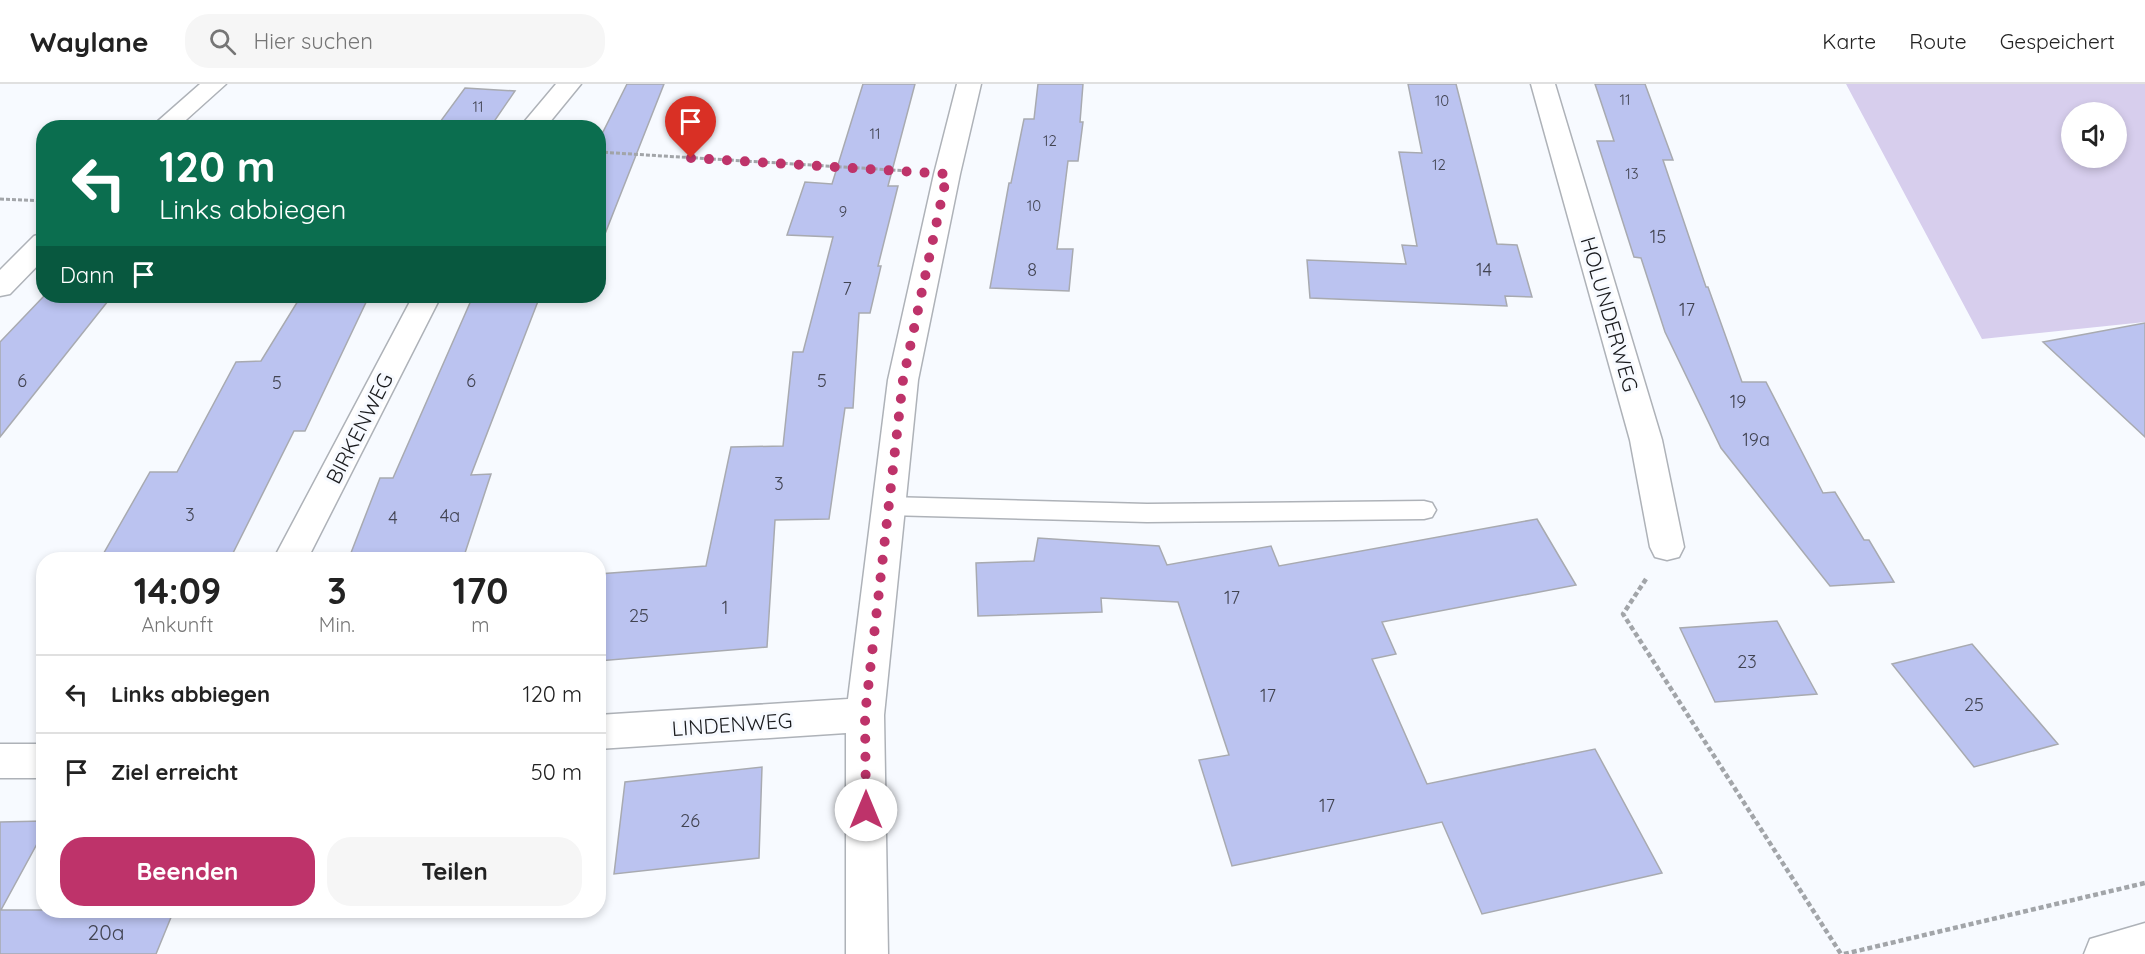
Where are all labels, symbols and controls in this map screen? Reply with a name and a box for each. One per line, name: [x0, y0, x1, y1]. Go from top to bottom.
search box: [185, 14, 605, 68]
text: Waylane: [30, 24, 149, 59]
icon: search: [206, 25, 239, 58]
text: Hier suchen: [254, 27, 373, 55]
text: Karte: [1822, 28, 1876, 54]
text: Route: [1909, 28, 1967, 54]
text: Gespeichert: [2000, 28, 2115, 54]
house number: 11: [1619, 90, 1631, 109]
house number: 10: [1435, 91, 1449, 110]
pin: [665, 96, 716, 158]
house number: 11: [472, 97, 484, 116]
map controls: [2061, 102, 2127, 168]
button: sound: [2061, 102, 2127, 168]
icon: arrive: [674, 105, 707, 138]
house number: 11: [869, 124, 881, 143]
house number: 12: [1043, 131, 1057, 150]
text: 120 m: [159, 140, 276, 193]
icon: left: [60, 144, 138, 222]
house number: 12: [1432, 155, 1446, 174]
house number: 13: [1625, 164, 1639, 183]
text: Links abbiegen: [159, 192, 346, 226]
house number: 10: [1027, 196, 1041, 215]
house number: 9: [839, 202, 847, 221]
house number: 15: [1650, 225, 1666, 248]
street label: HOLUNDERWEG: [1575, 233, 1645, 395]
icon: arrive: [127, 258, 160, 291]
house number: 8: [1027, 258, 1037, 281]
house number: 14: [1476, 258, 1492, 281]
text: Dann: [60, 261, 115, 289]
house number: 7: [842, 277, 852, 300]
house number: 17: [1679, 298, 1695, 321]
street label: BIRKENWEG: [320, 368, 398, 488]
house number: 6: [17, 369, 27, 392]
house number: 6: [466, 369, 476, 392]
house number: 5: [817, 369, 827, 392]
house number: 5: [272, 371, 282, 394]
house number: 19: [1730, 390, 1746, 413]
house number: 19a: [1742, 428, 1770, 451]
house number: 3: [774, 472, 784, 495]
house number: 3: [185, 503, 195, 526]
house number: 4a: [440, 504, 460, 527]
house number: 4: [388, 506, 398, 529]
text: 14:09: [134, 568, 221, 613]
text: 3: [327, 568, 347, 613]
text: 170: [452, 568, 508, 613]
house number: 17: [1224, 586, 1240, 609]
house number: 1: [722, 596, 728, 619]
house number: 25: [629, 604, 649, 627]
text: Ankunft: [141, 612, 213, 637]
text: Min.: [319, 612, 355, 637]
text: m: [471, 612, 490, 637]
house number: 23: [1737, 650, 1757, 673]
icon: left: [60, 678, 93, 711]
text: Links abbiegen: [111, 680, 270, 708]
text: 120 m: [523, 680, 582, 708]
house number: 17: [1260, 684, 1276, 707]
house number: 25: [1964, 693, 1984, 716]
street label: LINDENWEG: [671, 707, 793, 741]
icon: arrive: [60, 756, 93, 789]
text: Ziel erreicht: [111, 758, 239, 786]
text: 50 m: [531, 758, 582, 786]
position arrow: [834, 778, 898, 842]
house number: 17: [1319, 794, 1335, 817]
house number: 26: [680, 809, 700, 832]
button: Beenden: [60, 837, 315, 906]
button: Teilen: [327, 837, 582, 906]
house number: 20a: [88, 919, 124, 945]

